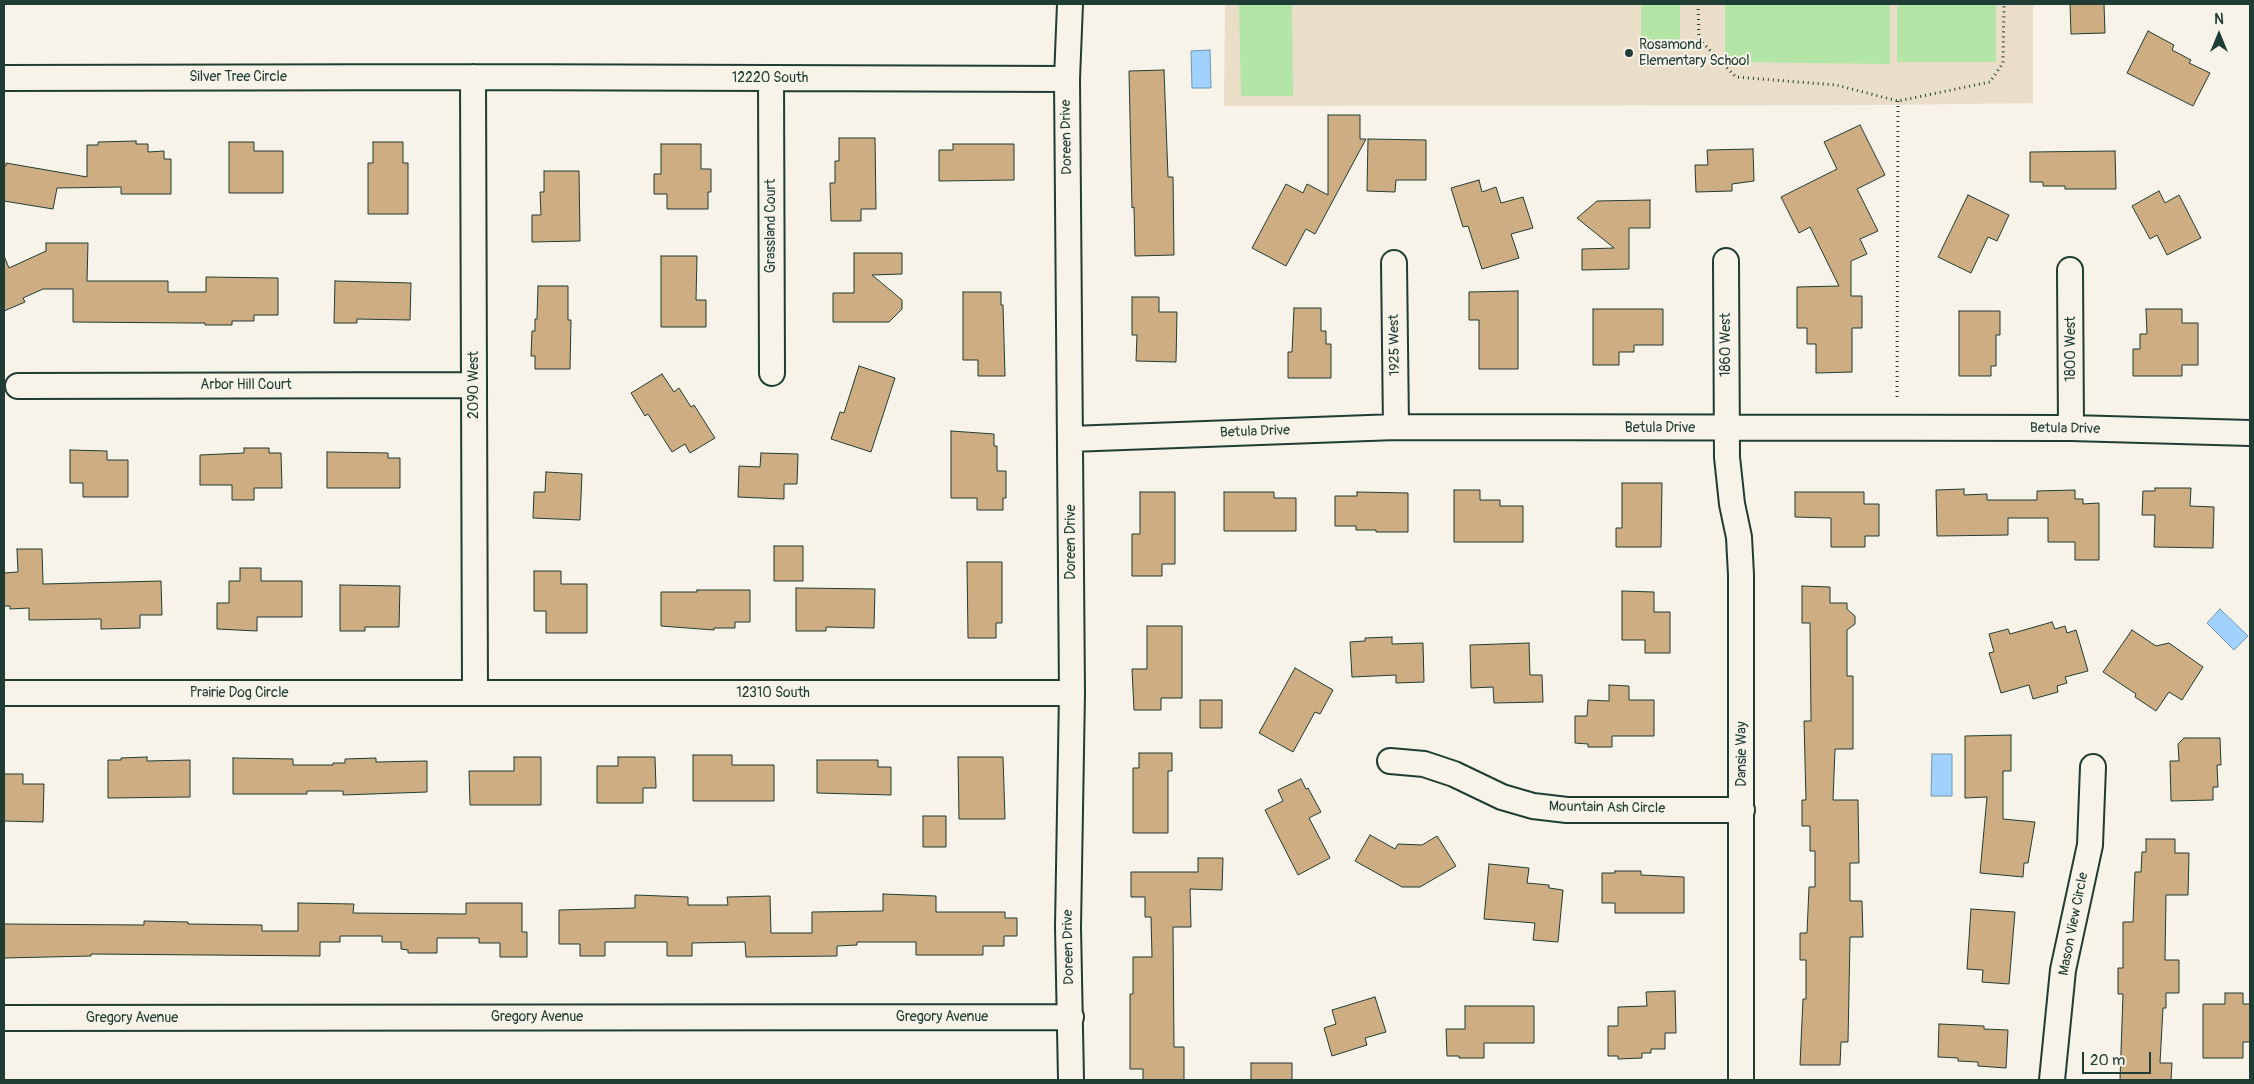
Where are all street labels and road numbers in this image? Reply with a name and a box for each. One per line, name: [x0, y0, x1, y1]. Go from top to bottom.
street label: Silver Tree Circle: [189, 69, 287, 85]
street label: 12220 South: [732, 70, 808, 86]
street label: Doreen Drive: [1058, 99, 1076, 175]
street label: Grassland Court: [763, 179, 779, 273]
street label: 1860 West: [1718, 313, 1734, 377]
street label: 1925 West: [1386, 314, 1404, 376]
street label: 1800 West: [2063, 316, 2079, 382]
street label: 2090 West: [466, 351, 482, 419]
street label: Arbor Hill Court: [200, 377, 292, 393]
street label: Betula Drive: [1625, 420, 1695, 436]
street label: Betula Drive: [2030, 420, 2100, 438]
street label: Betula Drive: [1220, 422, 1290, 442]
street label: Doreen Drive: [1063, 504, 1079, 580]
street label: Prairie Dog Circle: [190, 685, 288, 701]
street label: 12310 South: [736, 685, 810, 701]
street label: Dansie Way: [1734, 721, 1750, 787]
street label: Mountain Ash Circle: [1549, 799, 1665, 817]
street label: Mason View Circle: [2056, 871, 2092, 977]
street label: Doreen Drive: [1060, 909, 1078, 985]
street label: Gregory Avenue: [491, 1009, 583, 1025]
street label: Gregory Avenue: [896, 1009, 988, 1025]
street label: Gregory Avenue: [86, 1010, 178, 1026]

